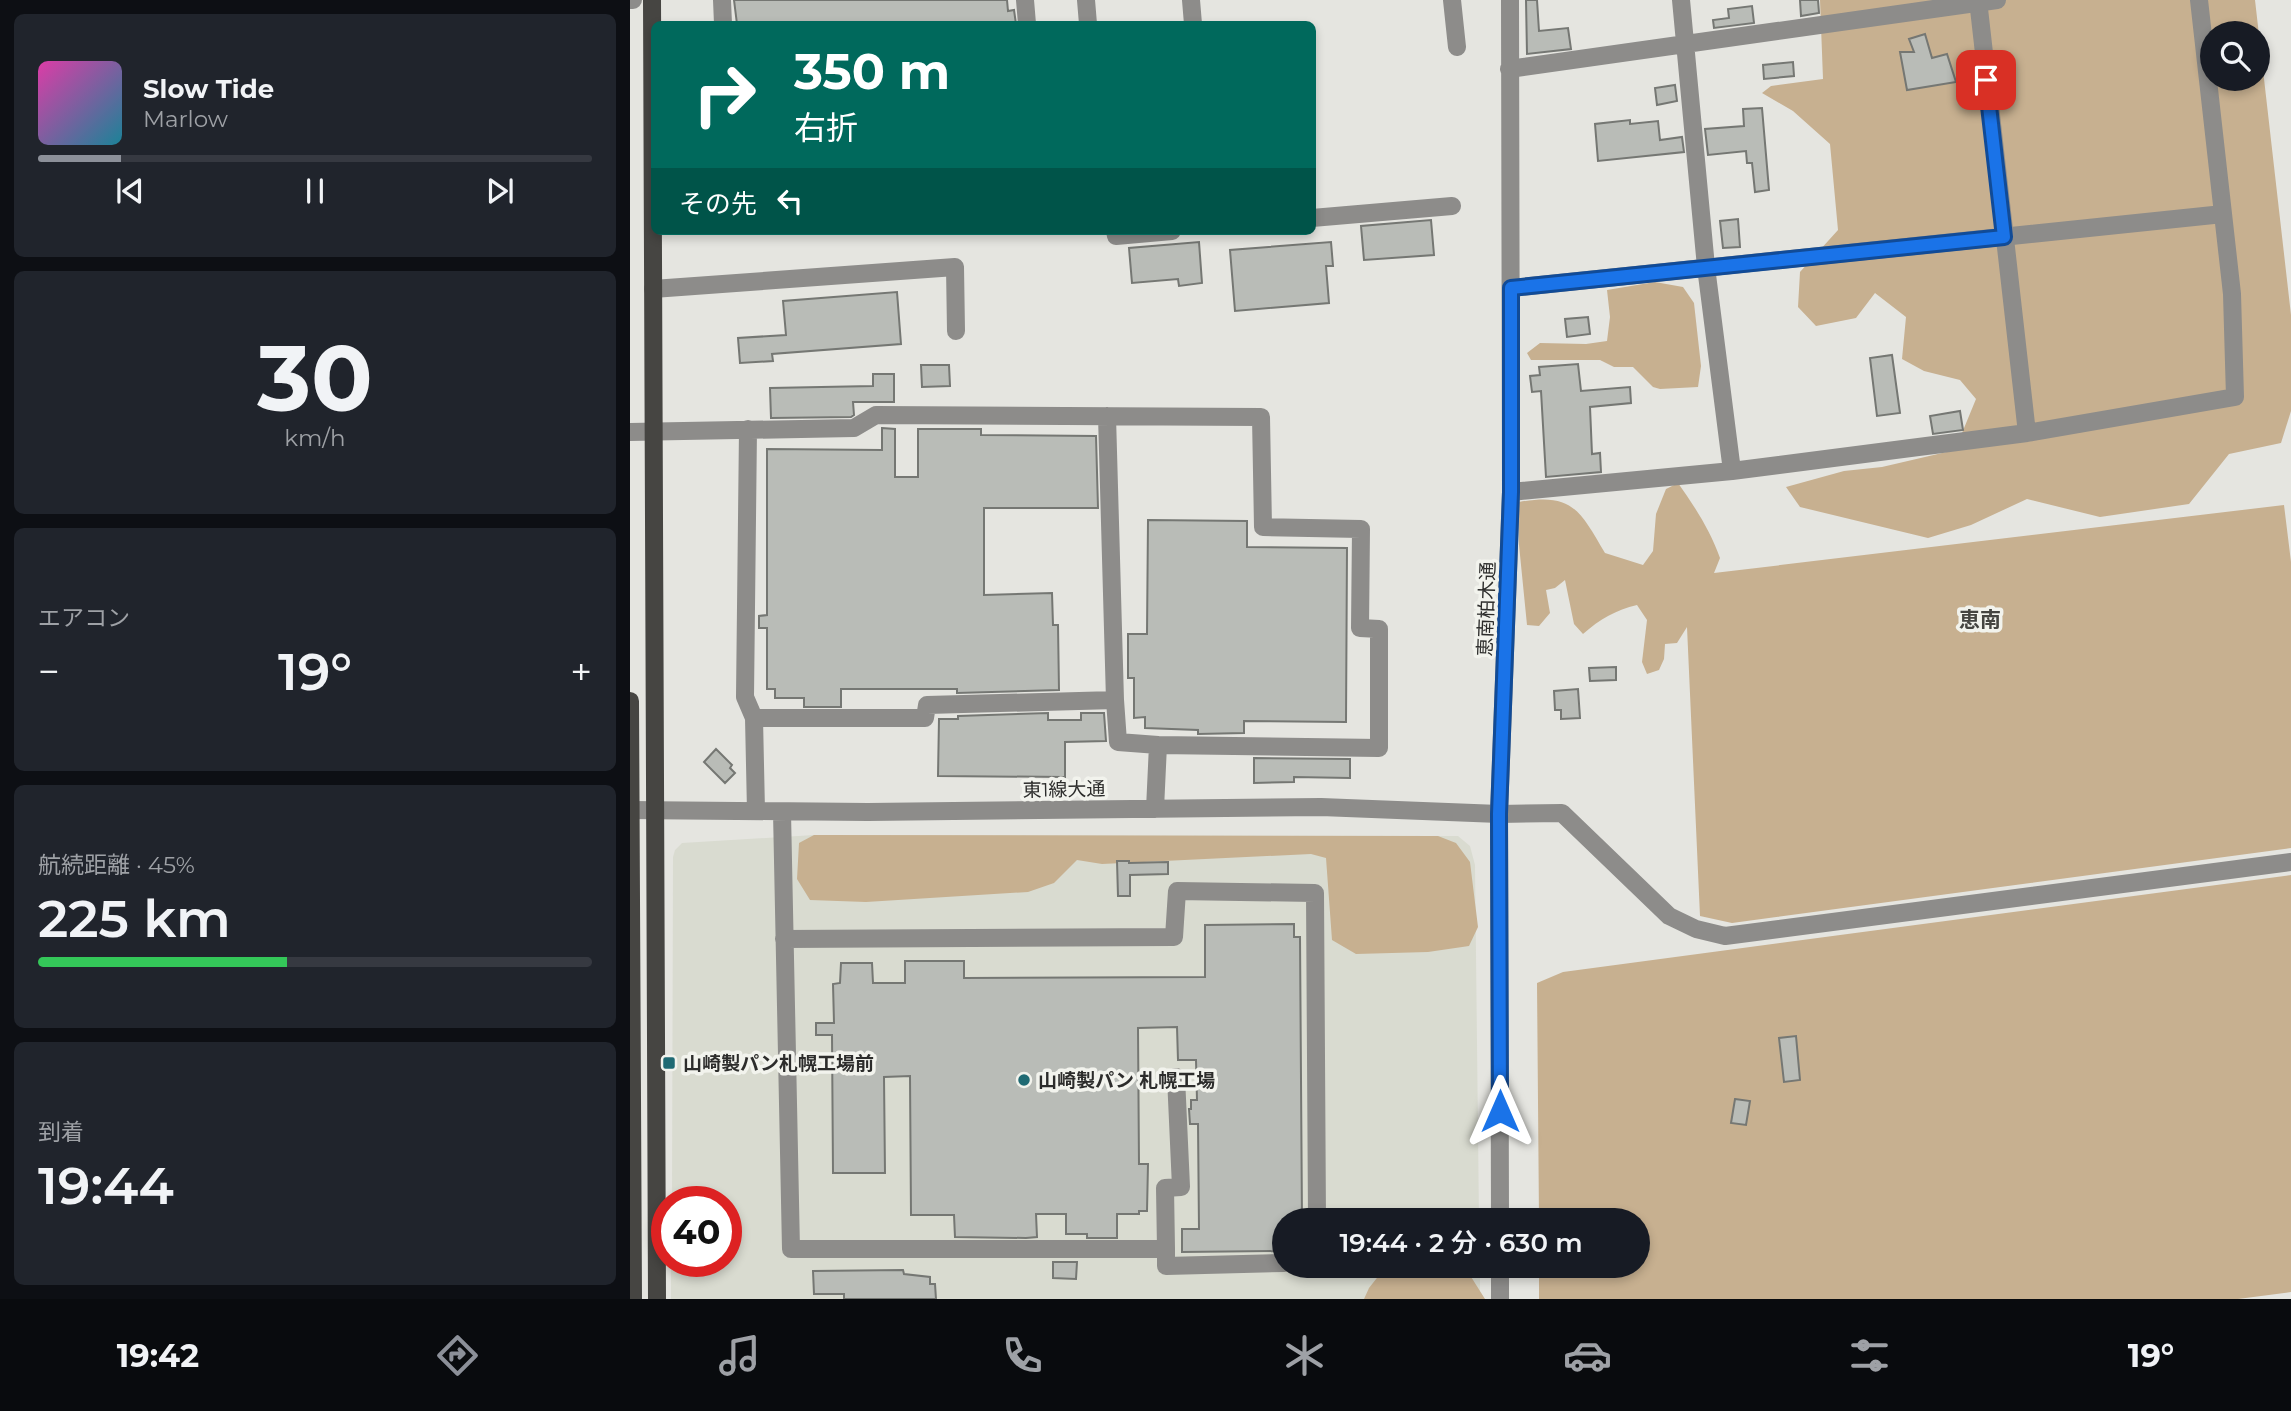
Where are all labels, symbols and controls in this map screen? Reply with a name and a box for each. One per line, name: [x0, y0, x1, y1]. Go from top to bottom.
map controls: [2200, 21, 2270, 91]
button: search: [2200, 21, 2270, 91]
text: 350 m: [794, 42, 950, 101]
icon: right: [679, 49, 770, 140]
pin: [1956, 50, 2016, 110]
icon: arrive: [1967, 61, 2005, 99]
text: Slow Tide: [143, 73, 274, 105]
text: Marlow: [143, 105, 228, 133]
text: 右折: [794, 108, 858, 147]
icon: previous: [111, 172, 149, 210]
icon: pause: [296, 172, 334, 210]
icon: next: [481, 172, 519, 210]
icon: left: [771, 182, 809, 220]
text: その先: [679, 188, 757, 220]
text: 30: [257, 323, 373, 434]
text: km/h: [284, 424, 346, 452]
street label: 恵南柏木通: [1473, 561, 1500, 657]
text: エアコン: [38, 604, 130, 632]
district label: 恵南: [1959, 607, 2001, 632]
text: 19°: [278, 640, 352, 703]
text: −: [38, 648, 60, 695]
text: +: [570, 648, 592, 695]
street label: 東1線大通: [1022, 777, 1106, 802]
text: 航続距離 · 45%: [38, 851, 195, 879]
text: 225 km: [38, 887, 231, 950]
place label: 山崎製パン札幌工場前: [683, 1052, 874, 1075]
marker: 山崎製パン札幌工場前: [661, 1055, 677, 1071]
place label: 山崎製パン 札幌工場: [1038, 1069, 1215, 1092]
marker: 山崎製パン 札幌工場: [1016, 1072, 1032, 1088]
position arrow: [1463, 1074, 1537, 1148]
text: 到着: [38, 1118, 84, 1146]
text: 19:44: [38, 1154, 174, 1217]
speed limit sign: 40: [651, 1186, 742, 1277]
text: 19:44 · 2 分 · 630 m: [1339, 1227, 1583, 1259]
icon: directions: [433, 1331, 482, 1380]
icon: music: [715, 1331, 764, 1380]
icon: phone: [998, 1331, 1047, 1380]
icon: climate: [1280, 1331, 1329, 1380]
icon: car: [1563, 1331, 1612, 1380]
icon: filters: [1845, 1331, 1894, 1380]
text: 19:42: [117, 1336, 199, 1375]
text: 19°: [2128, 1336, 2174, 1375]

